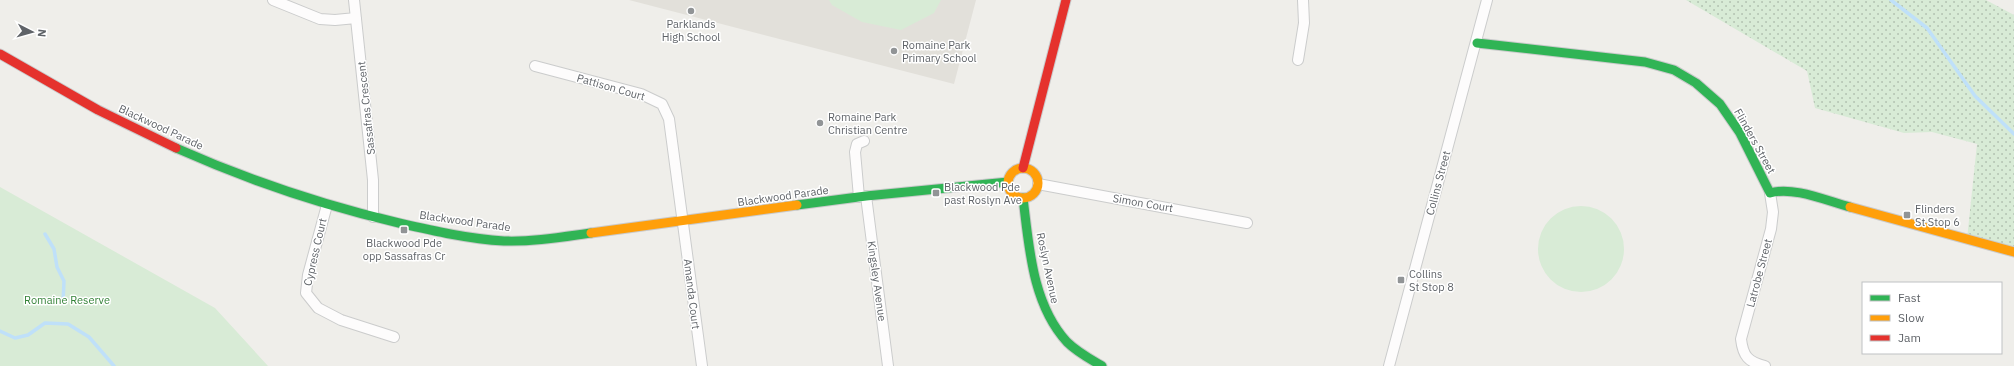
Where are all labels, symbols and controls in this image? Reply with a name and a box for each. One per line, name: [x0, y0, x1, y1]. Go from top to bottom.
marker: Parklands High School: [686, 6, 696, 16]
north arrow: [12, 12, 52, 52]
place label: Parklands High School: [662, 17, 720, 44]
text: N: [35, 28, 49, 38]
place label: Romaine Park Primary School: [902, 38, 977, 65]
marker: Romaine Park Primary School: [889, 46, 899, 56]
street label: Sassafras Crescent: [354, 60, 378, 155]
street label: Pattison Court: [575, 71, 647, 103]
street label: Blackwood Parade: [116, 101, 206, 153]
street label: Flinders Street: [1731, 106, 1779, 176]
place label: Romaine Park Christian Centre: [828, 110, 907, 137]
marker: Romaine Park Christian Centre: [815, 118, 825, 128]
street label: Collins Street: [1423, 149, 1453, 217]
place label: Blackwood Pde past Roslyn Ave: [944, 180, 1022, 207]
street label: Blackwood Parade: [737, 183, 829, 209]
marker: Blackwood Pde past Roslyn Ave: [931, 188, 941, 198]
street label: Simon Court: [1112, 191, 1174, 215]
place label: Flinders St Stop 6: [1915, 202, 1960, 229]
street label: Blackwood Parade: [419, 208, 511, 234]
marker: Flinders St Stop 6: [1902, 210, 1912, 220]
street label: Cypress Court: [300, 217, 330, 287]
marker: Blackwood Pde opp Sassafras Cr: [399, 225, 409, 235]
street label: Roslyn Avenue: [1034, 231, 1062, 305]
place label: Blackwood Pde opp Sassafras Cr: [363, 236, 445, 263]
street label: Latrobe Street: [1743, 237, 1775, 309]
street label: Kingsley Avenue: [864, 240, 890, 322]
street label: Amanda Court: [681, 258, 703, 330]
place label: Collins St Stop 8: [1409, 267, 1454, 294]
marker: Collins St Stop 8: [1396, 275, 1406, 285]
legend: [1862, 282, 2002, 354]
text: Fast: [1898, 290, 1921, 305]
park label: Romaine Reserve: [24, 293, 110, 307]
text: Slow: [1898, 310, 1924, 325]
text: Jam: [1898, 330, 1921, 345]

